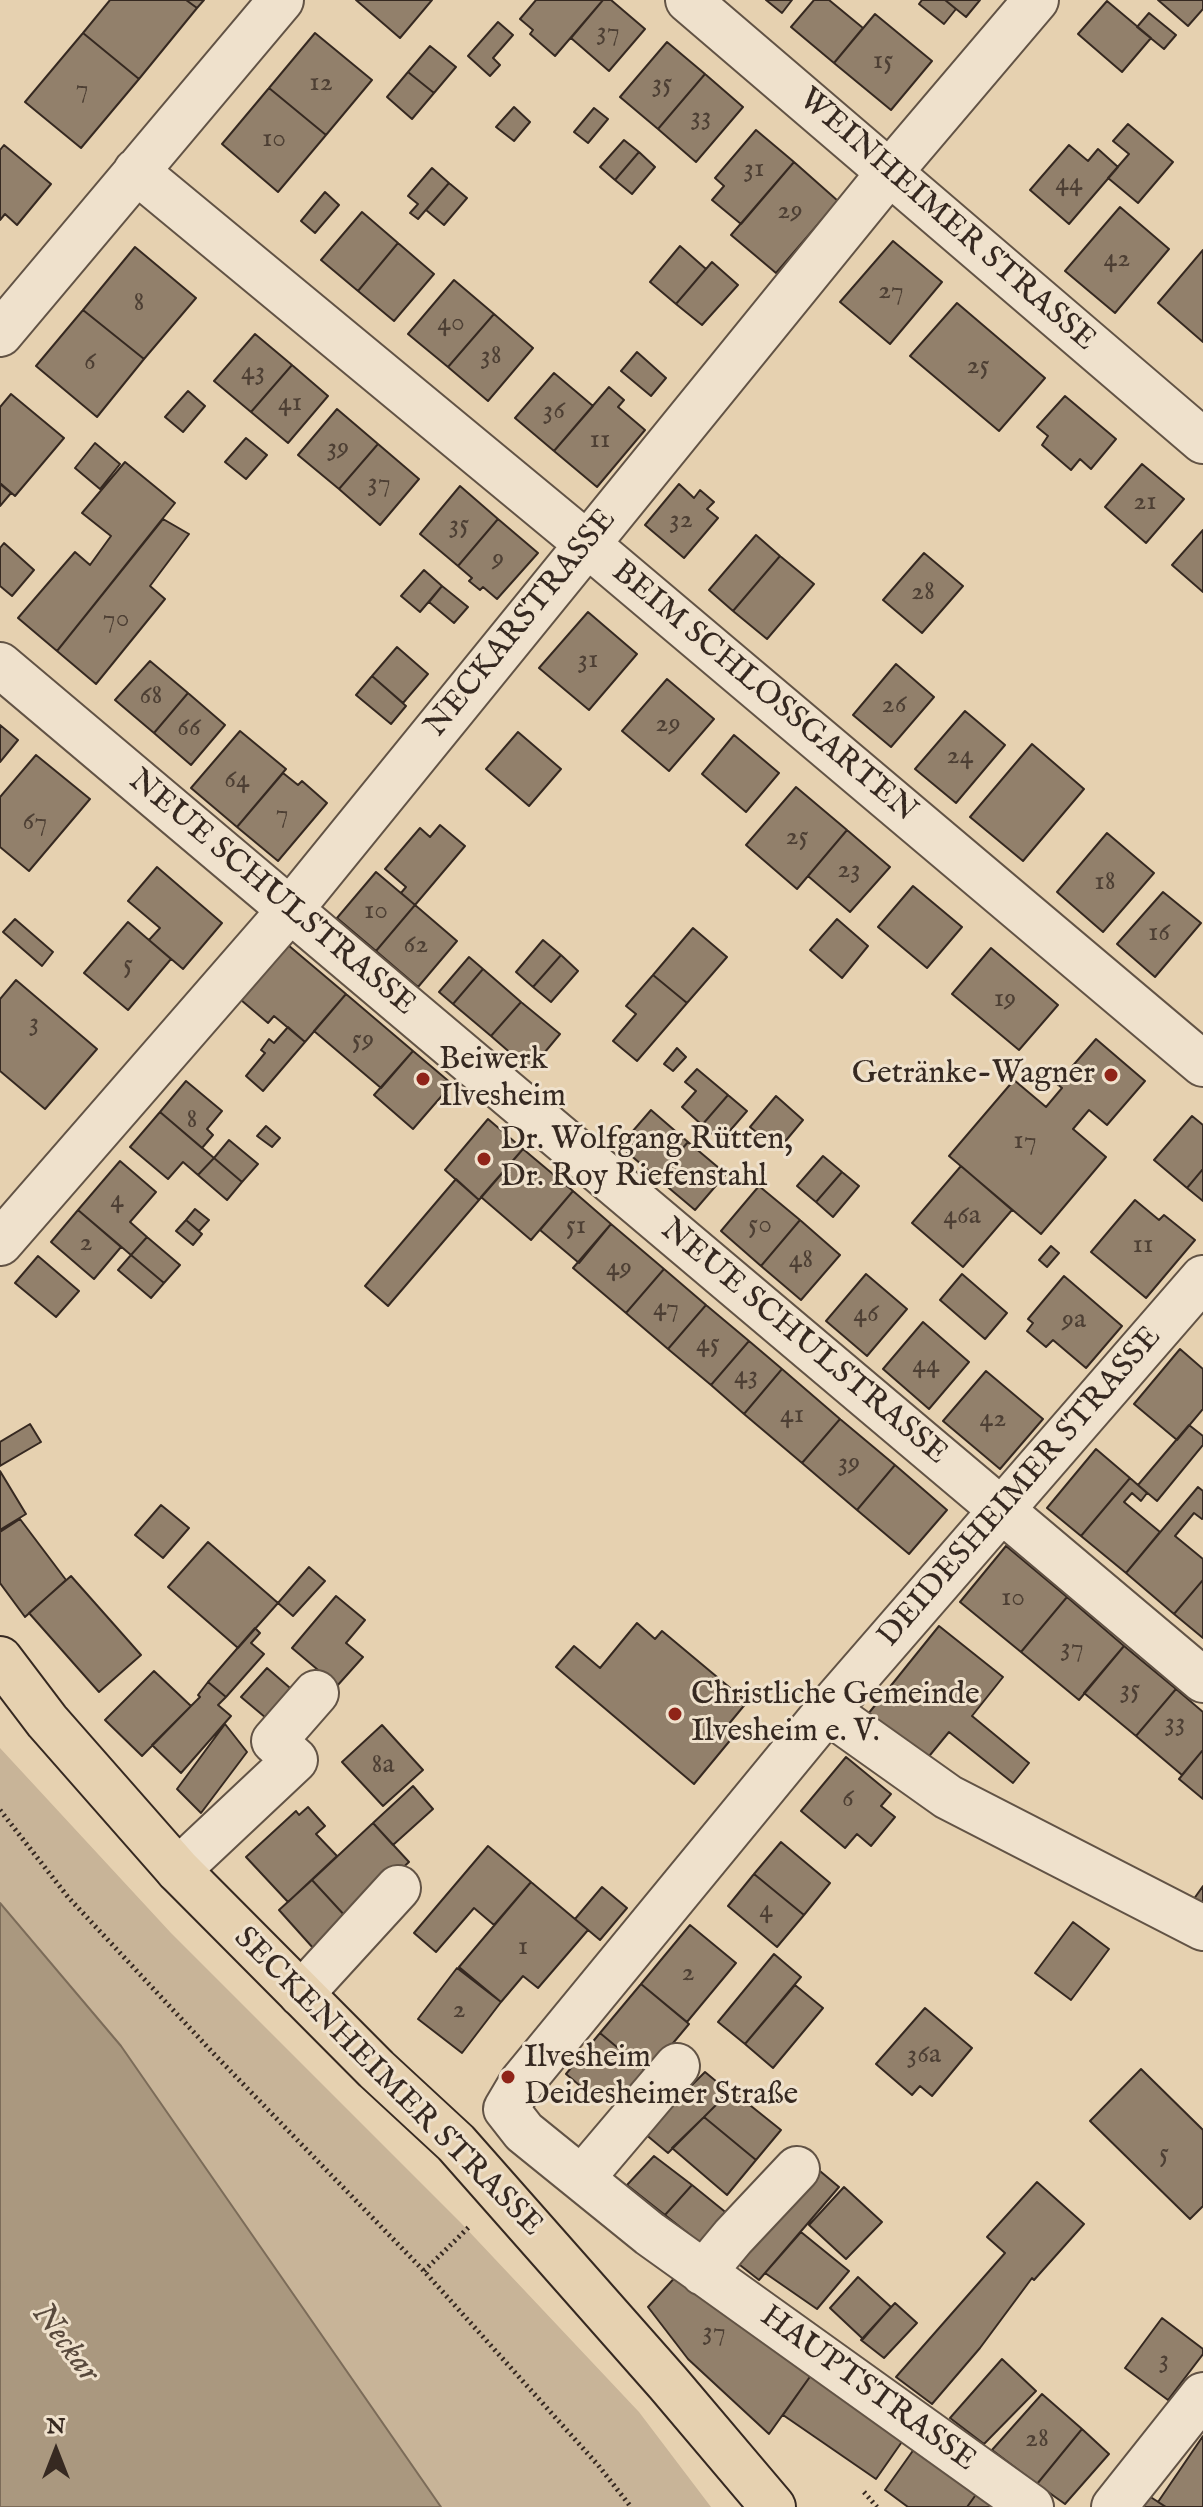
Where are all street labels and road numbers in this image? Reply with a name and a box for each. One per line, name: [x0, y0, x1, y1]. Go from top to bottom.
street label: WEINHEIMER STRASSE: [789, 81, 1103, 361]
street label: NECKARSTRASSE: [418, 502, 626, 746]
street label: BEIM SCHLOSSGARTEN: [603, 554, 923, 832]
street label: NEUE SCHULSTRASSE: [120, 763, 422, 1025]
street label: NEUE SCHULSTRASSE: [652, 1212, 954, 1474]
street label: DEIDESHEIMER STRASSE: [871, 1320, 1171, 1656]
street label: SECKENHEIMER STRASSE: [224, 1920, 550, 2246]
street label: HAUPTSTRASSE: [751, 2299, 983, 2481]

